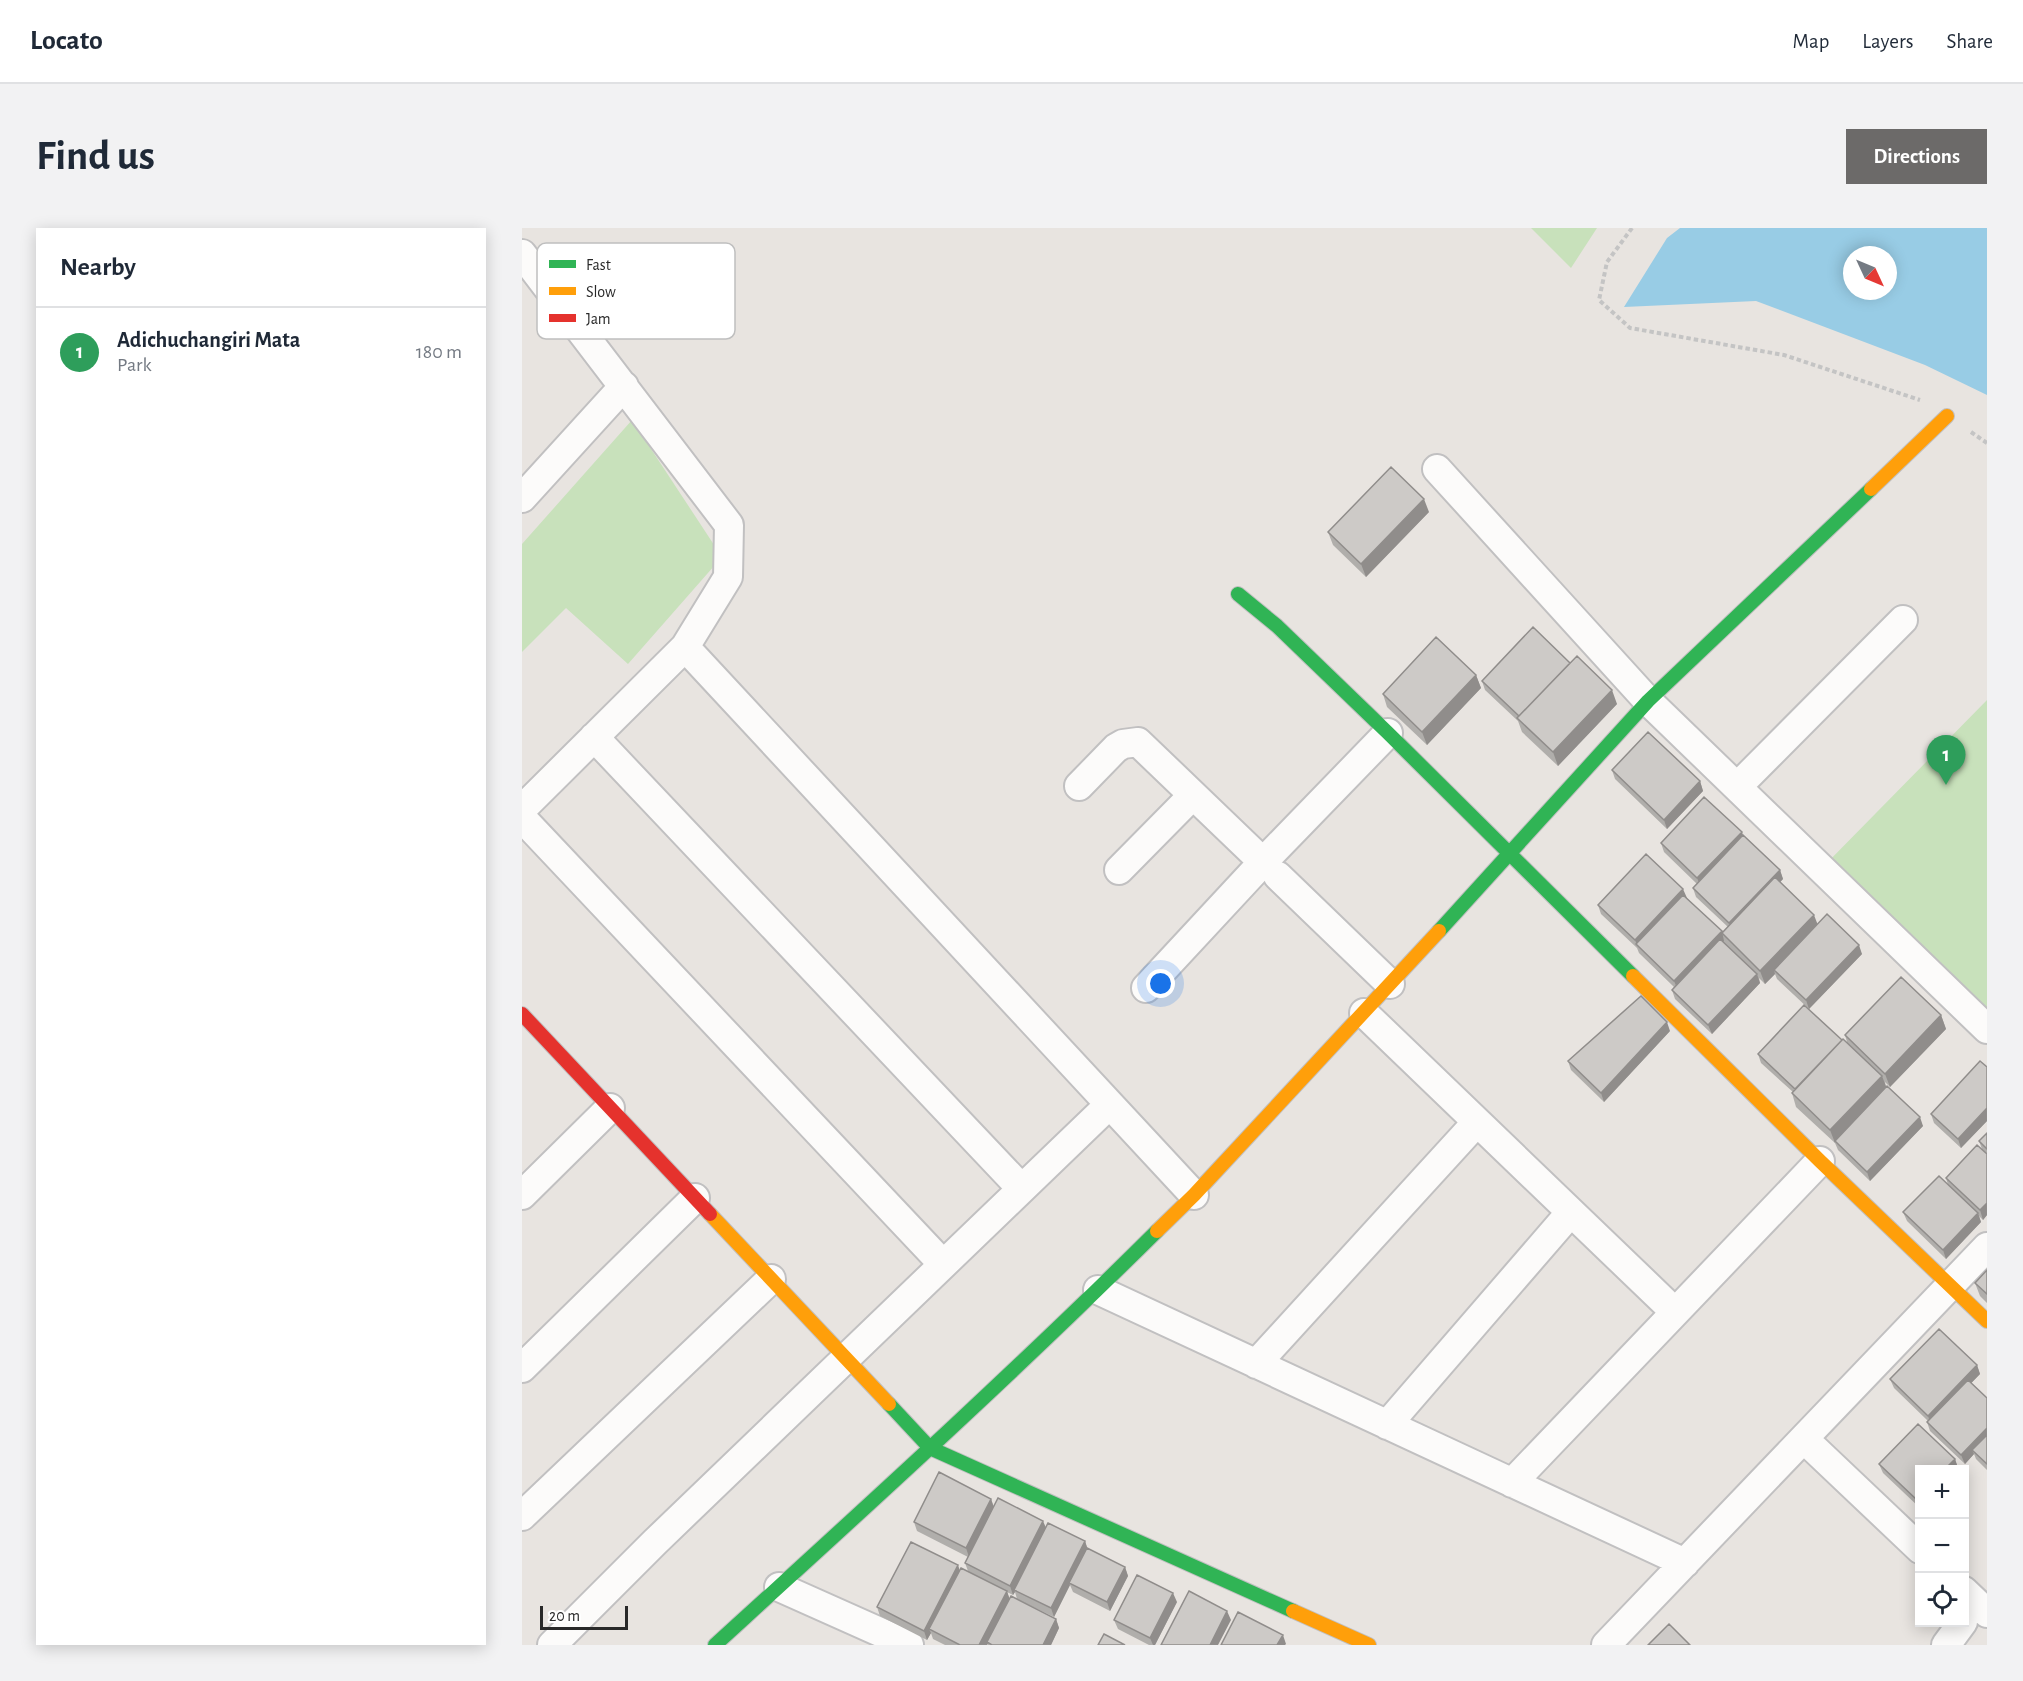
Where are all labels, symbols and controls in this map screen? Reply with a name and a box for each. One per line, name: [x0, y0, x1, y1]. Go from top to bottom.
text: Locato: [30, 27, 103, 55]
text: Map: [1793, 31, 1829, 52]
text: Layers: [1862, 31, 1913, 52]
text: Share: [1946, 31, 1993, 52]
button: Directions: [1846, 129, 1987, 184]
text: Find us: [36, 135, 155, 177]
legend: [537, 243, 735, 339]
north arrow: [1843, 246, 1897, 300]
text: Nearby: [60, 254, 136, 280]
text: Fast: [586, 257, 611, 273]
text: Slow: [586, 284, 616, 300]
text: Jam: [586, 311, 611, 327]
text: Adichuchangiri Mata: [117, 329, 300, 351]
text: 1: [76, 342, 83, 362]
text: 180 m: [416, 342, 462, 362]
text: Park: [117, 355, 152, 375]
pin: 1: [1926, 736, 1966, 785]
your location: [1146, 969, 1175, 998]
map controls: [1915, 1465, 1969, 1627]
button: +: [1915, 1465, 1969, 1519]
button: −: [1915, 1519, 1969, 1573]
button: locate: [1915, 1573, 1969, 1627]
scale bar: [540, 1603, 628, 1630]
text: 20 m: [549, 1608, 580, 1624]

